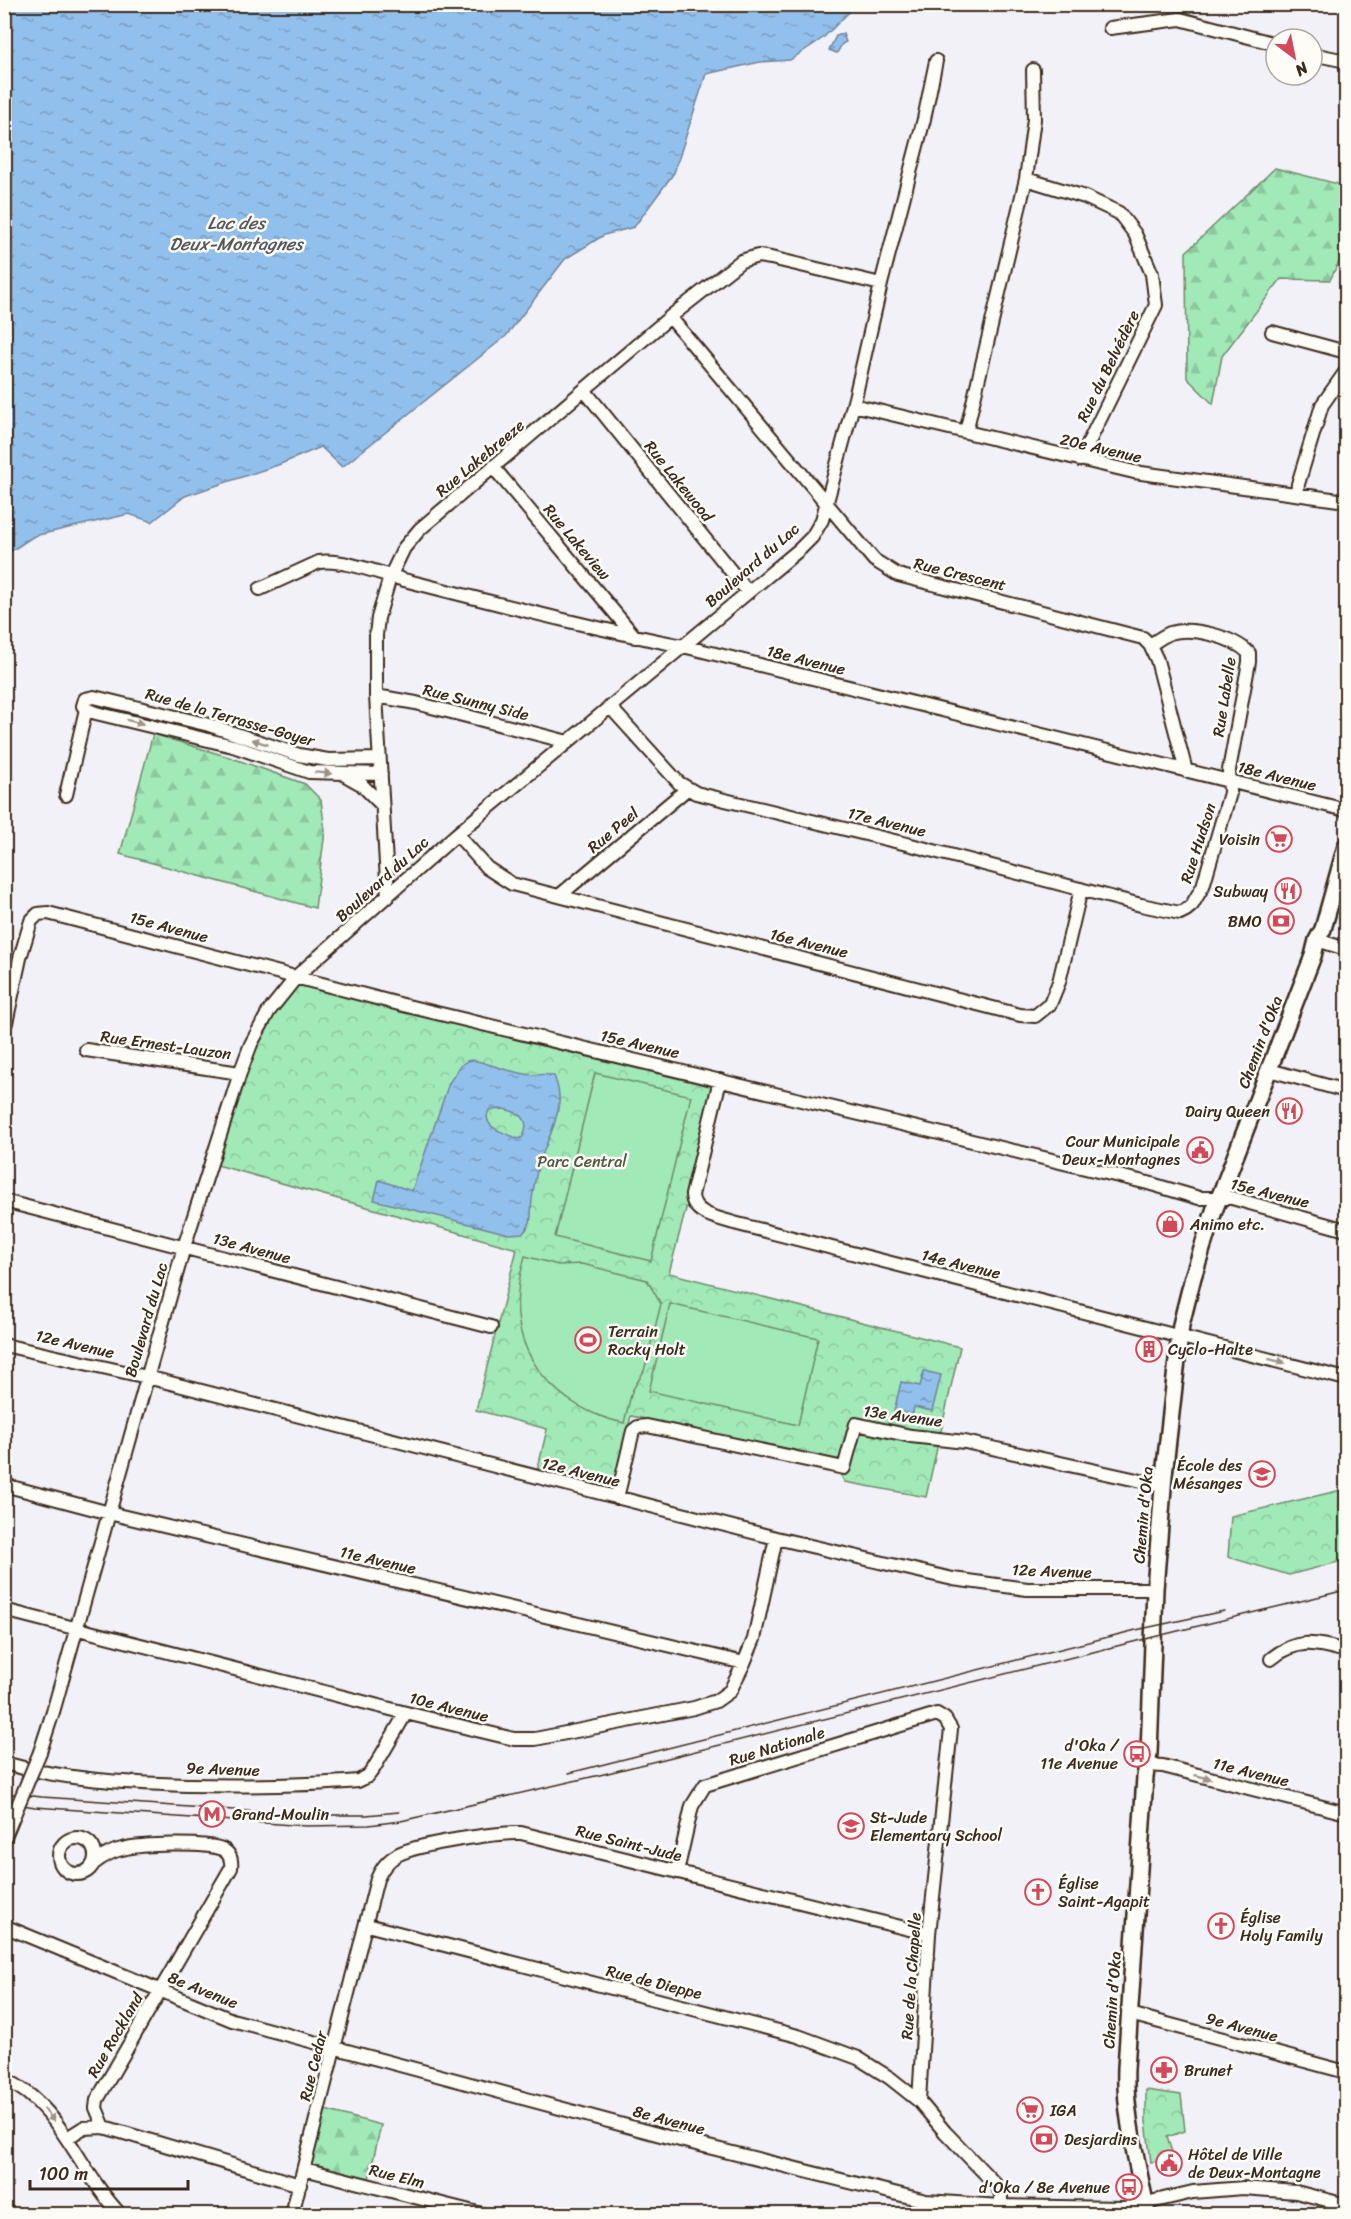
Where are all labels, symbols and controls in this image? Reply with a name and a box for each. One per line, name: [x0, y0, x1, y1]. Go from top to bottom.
north arrow: [1264, 27, 1324, 87]
text: N: [1289, 54, 1315, 85]
water label: Lac des Deux-Montagnes: [170, 207, 305, 260]
street label: Rue du Belvédère: [1068, 305, 1148, 427]
street label: Rue Lakebreeze: [429, 412, 531, 504]
street label: 20e Avenue: [1057, 425, 1145, 471]
street label: Rue Lakewood: [637, 434, 722, 530]
street label: Rue Lakeview: [536, 497, 618, 587]
street label: Boulevard du Lac: [698, 515, 806, 615]
street label: Rue Crescent: [911, 549, 1009, 599]
street label: 18e Avenue: [763, 636, 849, 684]
street label: Rue Labelle: [1203, 655, 1245, 739]
street label: Rue Sunny Side: [420, 675, 532, 729]
street label: Rue de la Terrasse-Goyer: [142, 679, 319, 755]
one-way arrow: [126, 718, 145, 727]
one-way arrow: [251, 737, 269, 747]
street label: 18e Avenue: [1234, 752, 1320, 800]
one-way arrow: [313, 768, 332, 778]
street label: 17e Avenue: [845, 798, 929, 846]
street label: Rue Peel: [580, 799, 646, 861]
street label: Rue Hudson: [1171, 799, 1225, 887]
supermarket icon: Voisin: [1264, 824, 1294, 854]
place label: Voisin: [1219, 825, 1260, 854]
street label: Boulevard du Lac: [328, 829, 436, 929]
restaurant icon: Subway: [1273, 876, 1303, 906]
place label: Subway: [1213, 877, 1269, 906]
street label: 15e Avenue: [126, 903, 212, 951]
bank icon: BMO: [1266, 906, 1296, 936]
place label: BMO: [1228, 907, 1262, 936]
street label: 16e Avenue: [767, 919, 851, 967]
street label: Chemin d'Oka: [1229, 991, 1291, 1093]
street label: Rue Ernest-Lauzon: [99, 1021, 233, 1069]
street label: 15e Avenue: [597, 1021, 683, 1067]
restaurant icon: Dairy Queen: [1274, 1096, 1304, 1126]
place label: Dairy Queen: [1185, 1097, 1270, 1126]
place label: Cour Municipale Deux-Montagnes: [1062, 1127, 1180, 1174]
public building icon: Cour Municipale Deux-Montagnes: [1185, 1135, 1215, 1165]
park label: Parc Central: [537, 1147, 627, 1176]
street label: 15e Avenue: [1227, 1169, 1313, 1217]
shop icon: Animo etc.: [1155, 1209, 1185, 1239]
place label: Animo etc.: [1189, 1210, 1265, 1239]
street label: 13e Avenue: [210, 1224, 294, 1272]
street label: 14e Avenue: [918, 1240, 1004, 1288]
street label: Boulevard du Lac: [116, 1259, 176, 1381]
place label: Terrain Rocky Holt: [608, 1317, 686, 1364]
street label: 12e Avenue: [33, 1321, 117, 1367]
sports icon: Terrain Rocky Holt: [573, 1325, 603, 1355]
building icon: Cyclo-Halte: [1134, 1334, 1164, 1364]
place label: Cyclo-Halte: [1168, 1335, 1253, 1364]
one-way arrow: [1268, 1357, 1286, 1367]
street label: 13e Avenue: [862, 1396, 944, 1436]
street label: 12e Avenue: [539, 1448, 623, 1496]
place label: École des Mésanges: [1173, 1451, 1243, 1498]
school or university icon: École des Mésanges: [1247, 1459, 1277, 1489]
street label: Chemin d'Oka: [1124, 1465, 1162, 1565]
street label: 11e Avenue: [337, 1537, 419, 1583]
street label: 12e Avenue: [1011, 1555, 1093, 1587]
street label: 10e Avenue: [406, 1683, 492, 1731]
street label: Rue Nationale: [725, 1718, 829, 1774]
place label: d'Oka / 11e Avenue: [1040, 1731, 1120, 1778]
bus stop icon: d'Oka / 11e Avenue: [1122, 1739, 1152, 1769]
street label: 11e Avenue: [1210, 1749, 1292, 1795]
street label: 9e Avenue: [186, 1753, 260, 1785]
one-way arrow: [1194, 1772, 1212, 1782]
metro station icon: Grand-Moulin: [197, 1799, 227, 1829]
place label: Grand-Moulin: [232, 1800, 329, 1829]
place label: St-Jude Elementary School: [870, 1803, 1002, 1850]
school or university icon: St-Jude Elementary School: [836, 1811, 866, 1841]
street label: Rue Saint-Jude: [573, 1816, 685, 1870]
place label: Église Saint-Agapit: [1058, 1869, 1150, 1916]
church icon: Église Saint-Agapit: [1023, 1877, 1053, 1907]
place label: Église Holy Family: [1240, 1903, 1323, 1950]
street label: Rue de la Chapelle: [892, 1911, 930, 2041]
church icon: Église Holy Family: [1206, 1911, 1236, 1941]
street label: Chemin d'Oka: [1094, 1950, 1130, 2050]
street label: Rue de Dieppe: [603, 1956, 705, 2008]
street label: 8e Avenue: [163, 1963, 243, 2017]
street label: Rue Rockland: [79, 1986, 152, 2083]
street label: 9e Avenue: [1203, 2003, 1281, 2051]
street label: Rue Cedar: [290, 2026, 336, 2104]
pharmacy icon: Brunet: [1149, 2055, 1179, 2085]
place label: Brunet: [1184, 2056, 1233, 2085]
supermarket icon: IGA: [1015, 2095, 1045, 2125]
street label: 8e Avenue: [630, 2096, 708, 2144]
place label: IGA: [1049, 2096, 1077, 2125]
one-way arrow: [43, 2108, 55, 2123]
bank icon: Desjardins: [1029, 2124, 1059, 2154]
place label: Desjardins: [1064, 2125, 1137, 2154]
place label: Hôtel de Ville de Deux-Montagne: [1188, 2140, 1321, 2187]
public building icon: Hôtel de Ville de Deux-Montagne: [1154, 2148, 1184, 2178]
scale bar: [30, 2153, 188, 2191]
street label: Rue Elm: [366, 2155, 428, 2197]
text: 100 m: [39, 2158, 88, 2190]
bus stop icon: d'Oka / 8e Avenue: [1114, 2172, 1144, 2202]
place label: d'Oka / 8e Avenue: [979, 2173, 1110, 2202]

